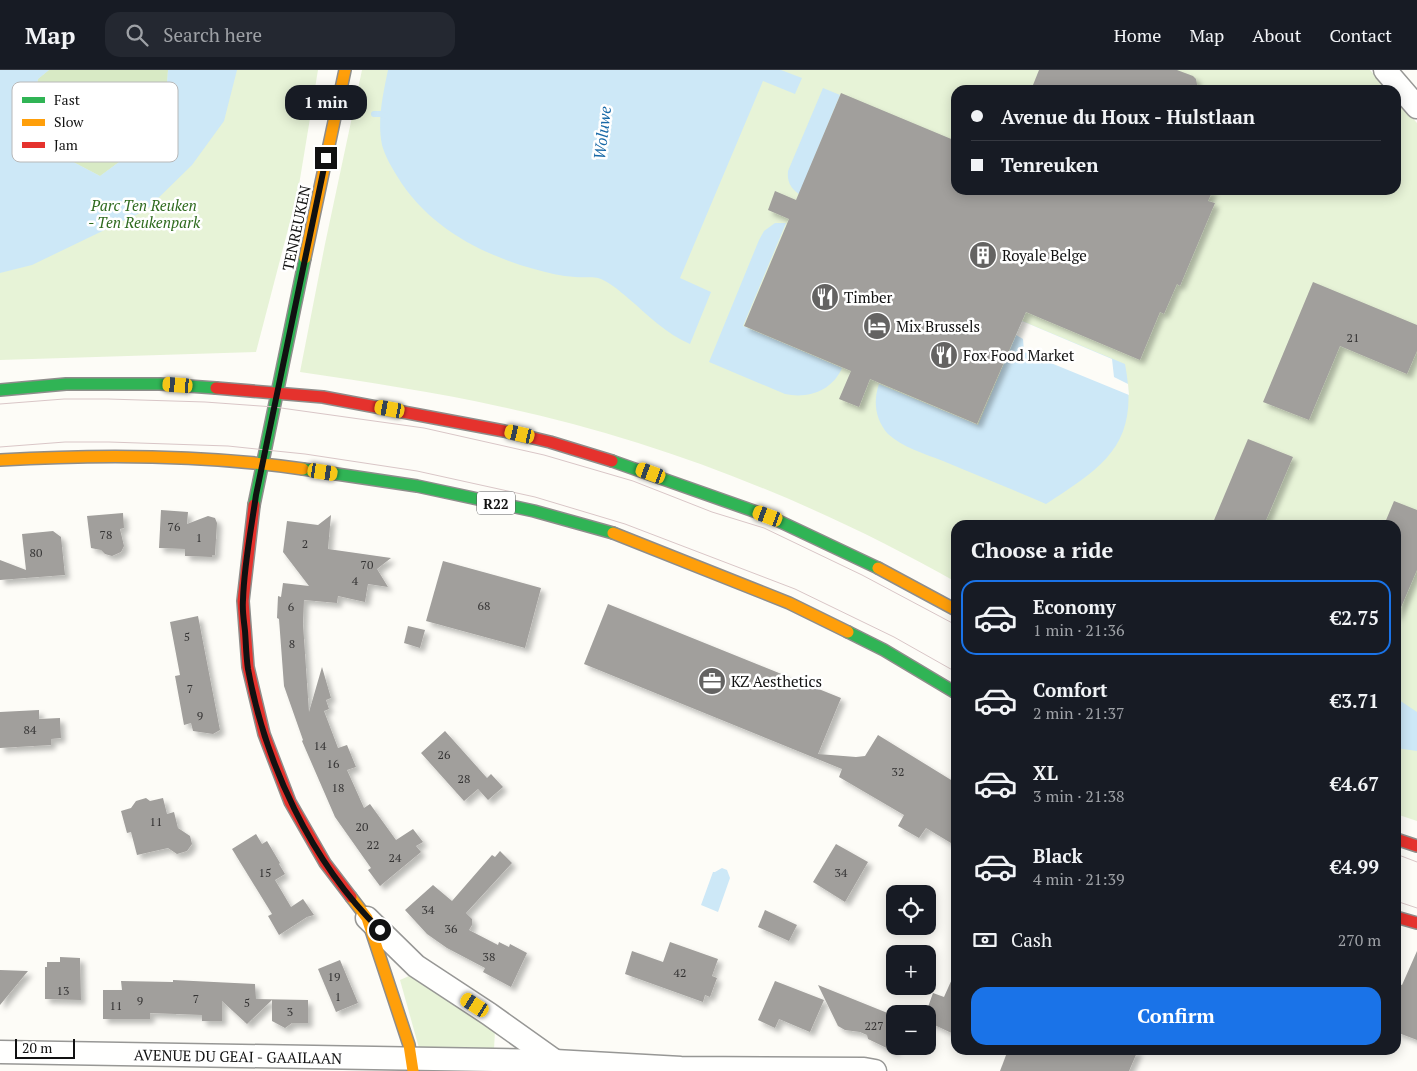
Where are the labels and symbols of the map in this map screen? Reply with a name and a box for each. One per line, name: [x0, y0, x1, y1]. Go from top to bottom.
legend: [12, 82, 178, 162]
callout: 1 min: [285, 86, 367, 121]
text: Fast: [54, 90, 81, 109]
water label: Woluwe: [588, 105, 616, 161]
text: Slow: [54, 112, 84, 131]
text: Jam: [54, 135, 78, 154]
route end: [315, 147, 337, 169]
street label: TENREUKEN: [277, 183, 315, 273]
park label: Parc Ten Reuken - Ten Reukenpark: [88, 195, 201, 232]
building icon: Royale Belge: [968, 240, 998, 270]
place label: Royale Belge: [1002, 245, 1087, 265]
restaurant icon: Timber: [810, 282, 840, 312]
place label: Timber: [844, 287, 892, 307]
hotel icon: Mix Brussels: [862, 311, 892, 341]
place label: Mix Brussels: [896, 316, 980, 336]
house number: 21: [1347, 330, 1359, 345]
restaurant icon: Fox Food Market: [929, 340, 959, 370]
place label: Fox Food Market: [963, 345, 1075, 365]
car: [162, 376, 193, 394]
car: [373, 399, 406, 419]
car: [503, 423, 536, 445]
car: [634, 461, 667, 485]
car: [307, 462, 338, 482]
road number: R22: [477, 492, 515, 514]
car: [751, 504, 784, 528]
house number: 76: [168, 519, 181, 534]
house number: 78: [100, 527, 112, 542]
house number: 1: [196, 530, 202, 545]
house number: 2: [302, 536, 308, 551]
house number: 80: [30, 545, 42, 560]
house number: 70: [361, 557, 373, 572]
house number: 4: [352, 573, 359, 588]
house number: 68: [478, 598, 490, 613]
house number: 6: [288, 599, 295, 614]
house number: 5: [184, 629, 190, 644]
house number: 8: [289, 636, 295, 651]
office icon: KZ Aesthetics: [697, 666, 727, 696]
place label: KZ Aesthetics: [731, 671, 822, 691]
house number: 7: [187, 681, 193, 696]
house number: 9: [197, 708, 203, 723]
house number: 84: [24, 722, 37, 737]
house number: 14: [314, 738, 327, 753]
house number: 26: [438, 747, 451, 762]
house number: 16: [327, 756, 340, 771]
house number: 32: [892, 764, 904, 779]
house number: 28: [458, 771, 470, 786]
house number: 18: [332, 780, 344, 795]
house number: 11: [150, 814, 162, 829]
house number: 20: [356, 819, 368, 834]
house number: 22: [367, 837, 379, 852]
house number: 24: [389, 850, 402, 865]
house number: 15: [259, 865, 271, 880]
house number: 34: [835, 865, 848, 880]
house number: 34: [422, 902, 435, 917]
route start: [369, 919, 391, 941]
house number: 36: [445, 921, 458, 936]
house number: 38: [483, 949, 495, 964]
house number: 42: [674, 965, 686, 980]
house number: 19: [328, 969, 340, 984]
house number: 13: [57, 983, 69, 998]
house number: 1: [335, 989, 341, 1004]
house number: 7: [193, 991, 199, 1006]
car: [458, 991, 491, 1019]
house number: 9: [137, 993, 143, 1008]
house number: 5: [244, 995, 250, 1010]
house number: 11: [110, 998, 122, 1013]
house number: 3: [287, 1004, 293, 1019]
house number: 227: [864, 1018, 884, 1033]
scale bar: [15, 1036, 75, 1059]
street label: AVENUE DU GEAI - GAAILAAN: [134, 1044, 342, 1068]

